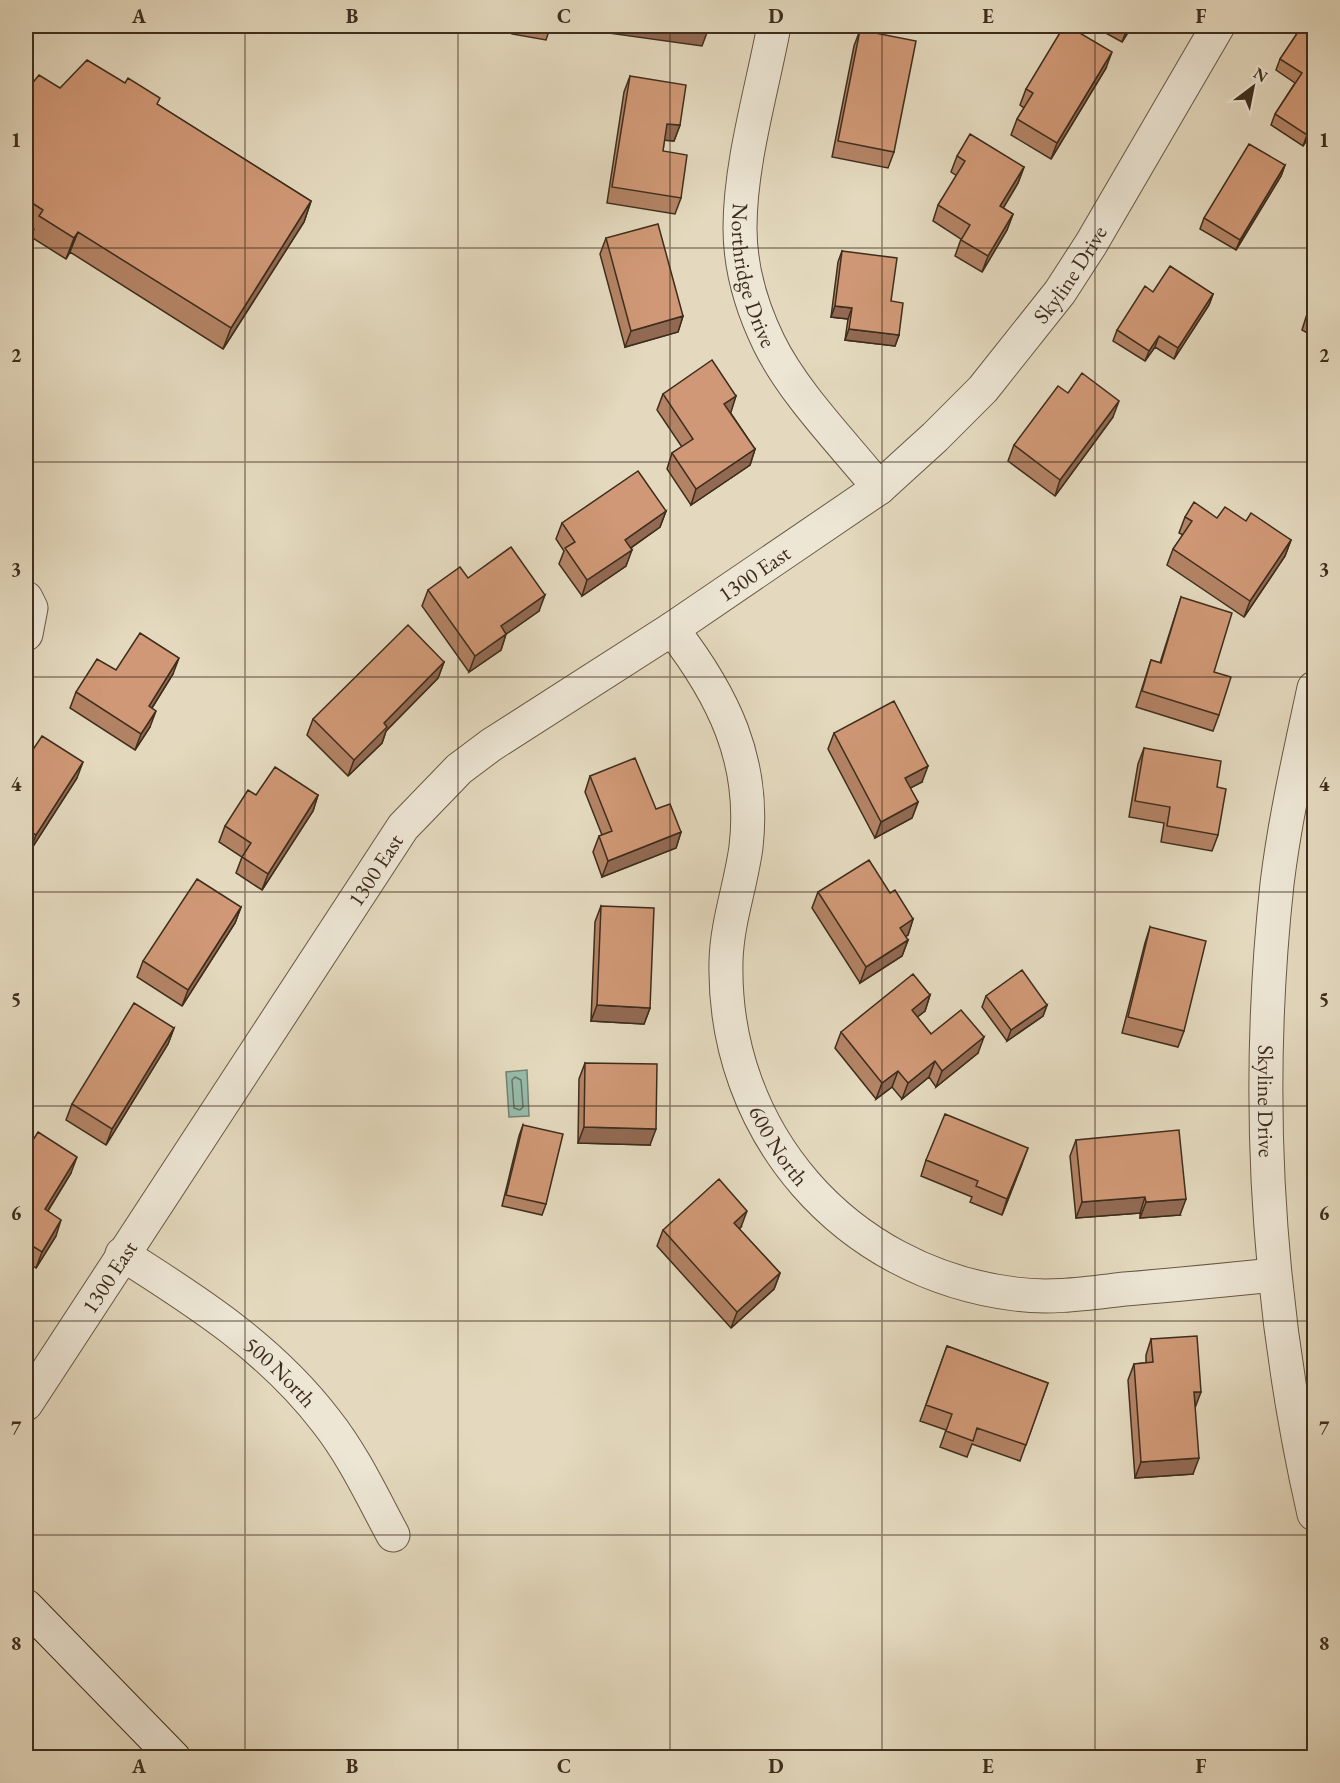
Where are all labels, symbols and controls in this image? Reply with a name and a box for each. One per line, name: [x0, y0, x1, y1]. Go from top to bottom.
text: A: [131, 3, 147, 29]
text: B: [346, 3, 358, 29]
text: C: [557, 3, 571, 29]
text: D: [768, 3, 784, 29]
text: E: [982, 3, 994, 29]
text: F: [1196, 3, 1207, 29]
north arrow: [1223, 57, 1283, 117]
text: N: [1250, 62, 1272, 87]
text: 1: [11, 127, 21, 153]
text: 1: [1319, 127, 1329, 153]
street label: Northridge Drive: [725, 202, 783, 353]
street label: Skyline Drive: [1027, 220, 1114, 330]
text: 2: [11, 342, 22, 368]
text: 2: [1319, 342, 1330, 368]
street label: 1300 East: [712, 539, 796, 608]
text: 3: [11, 556, 21, 582]
text: 3: [1319, 556, 1329, 582]
text: 4: [11, 771, 22, 797]
text: 4: [1319, 771, 1330, 797]
street label: 1300 East: [341, 828, 410, 912]
text: 5: [11, 986, 21, 1012]
text: 5: [1319, 986, 1329, 1012]
street label: Skyline Drive: [1251, 1045, 1281, 1158]
street label: 600 North: [742, 1101, 815, 1192]
text: 6: [11, 1200, 22, 1226]
text: 6: [1319, 1200, 1330, 1226]
street label: 1300 East: [75, 1235, 144, 1319]
street label: 500 North: [238, 1330, 323, 1414]
text: 7: [11, 1415, 22, 1441]
text: 7: [1319, 1415, 1330, 1441]
text: 8: [11, 1630, 21, 1656]
text: 8: [1319, 1630, 1329, 1656]
text: A: [131, 1753, 147, 1779]
text: B: [346, 1753, 358, 1779]
text: C: [557, 1753, 571, 1779]
text: D: [768, 1753, 784, 1779]
text: E: [982, 1753, 994, 1779]
text: F: [1196, 1753, 1207, 1779]

